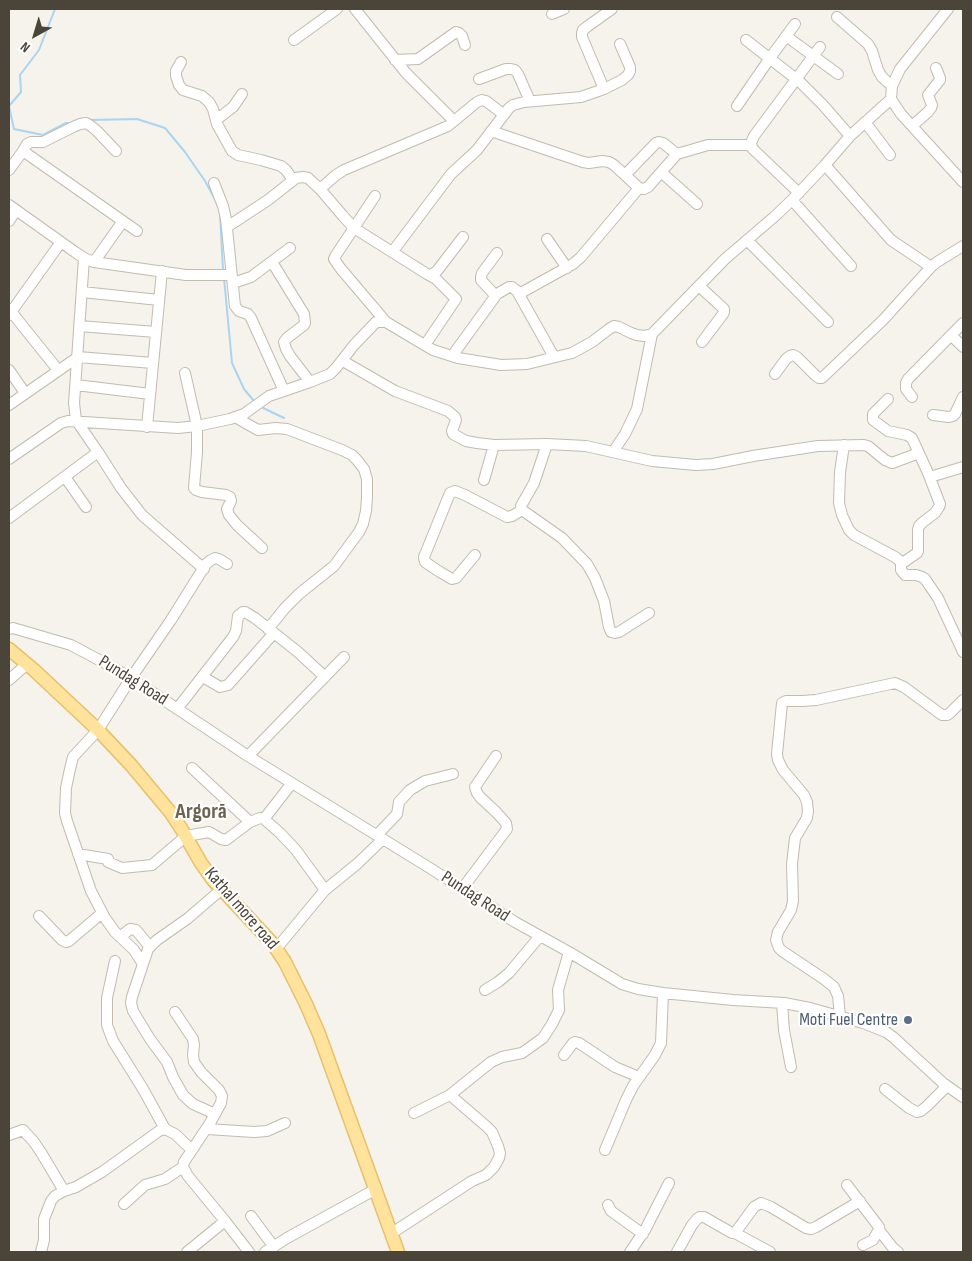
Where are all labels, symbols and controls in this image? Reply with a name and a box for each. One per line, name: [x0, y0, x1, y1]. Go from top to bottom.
north arrow: [10, 10, 60, 60]
text: N: [17, 38, 34, 56]
street label: Pundag Road: [95, 651, 171, 711]
district label: Argorā: [175, 799, 227, 825]
street label: Kathal more road: [199, 863, 283, 955]
street label: Pundag Road: [437, 867, 513, 927]
place label: Moti Fuel Centre: [799, 1009, 898, 1031]
marker: Moti Fuel Centre: [902, 1014, 914, 1026]

